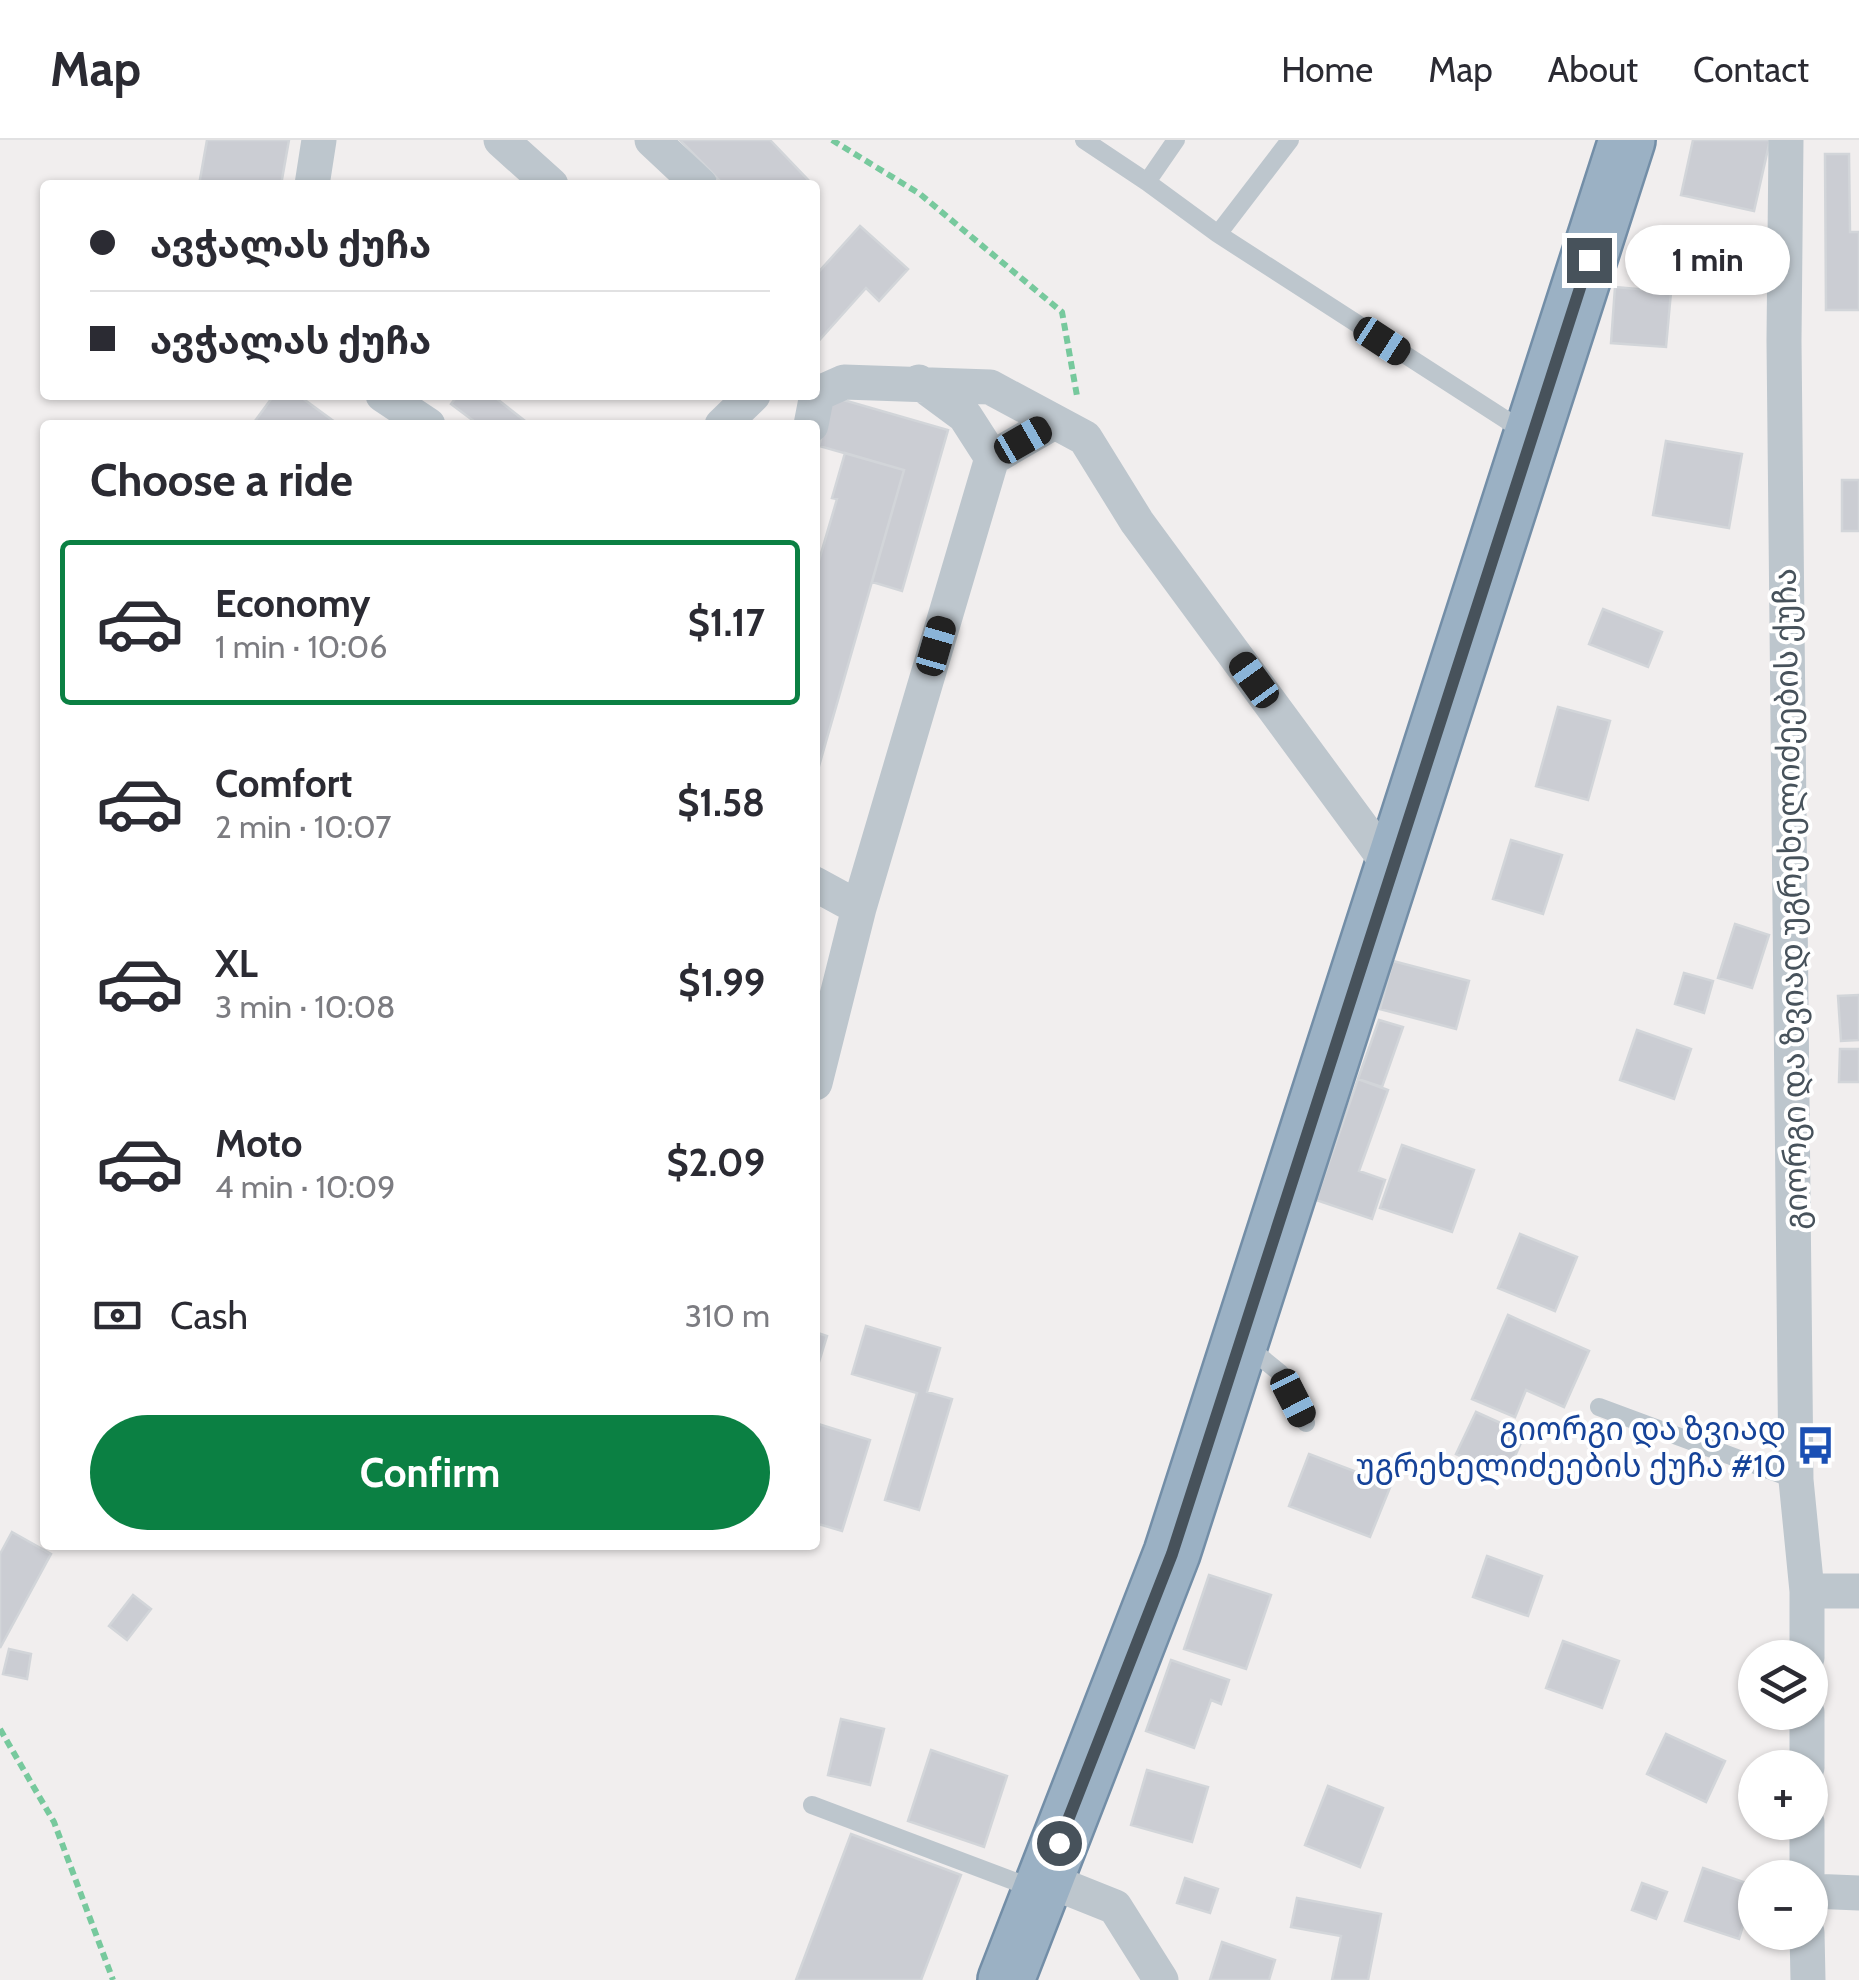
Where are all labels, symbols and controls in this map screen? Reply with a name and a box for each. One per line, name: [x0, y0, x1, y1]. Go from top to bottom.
text: Map: [50, 40, 141, 98]
text: Home: [1281, 48, 1373, 91]
text: Map: [1428, 48, 1493, 91]
text: About: [1548, 48, 1638, 91]
text: Contact: [1693, 48, 1809, 91]
text: ავჭალას ქუჩა: [150, 221, 431, 268]
callout: 1 min: [1624, 225, 1789, 295]
route end: [1567, 238, 1612, 283]
text: 1 min: [1671, 240, 1744, 279]
car: [1349, 312, 1415, 370]
text: ავჭალას ქუჩა: [150, 317, 431, 364]
car: [990, 412, 1056, 468]
text: Choose a ride: [90, 453, 353, 507]
street label: გიორგი და ზვიად უგრეხელიძეების ქუჩა: [1765, 568, 1816, 1230]
icon: car: [95, 578, 185, 668]
text: Economy: [215, 580, 370, 627]
text: $1.17: [688, 599, 765, 646]
car: [913, 613, 959, 679]
text: 1 min · 10:06: [215, 627, 387, 666]
car: [1224, 647, 1284, 713]
icon: car: [95, 758, 185, 848]
text: Comfort: [215, 760, 352, 807]
text: $1.58: [677, 779, 765, 826]
text: 2 min · 10:07: [215, 807, 391, 846]
icon: car: [95, 938, 185, 1028]
text: XL: [215, 940, 258, 987]
text: $1.99: [678, 959, 765, 1006]
text: 3 min · 10:08: [215, 987, 395, 1026]
icon: car: [95, 1118, 185, 1208]
text: Moto: [215, 1120, 302, 1167]
text: $2.09: [667, 1139, 765, 1186]
text: 4 min · 10:09: [215, 1167, 395, 1206]
icon: cash: [90, 1288, 145, 1343]
text: Cash: [170, 1292, 248, 1339]
text: 310 m: [685, 1296, 770, 1335]
car: [1266, 1364, 1320, 1432]
place label: გიორგი და ზვიად უგრეხელიძეების ქუჩა #10: [1355, 1409, 1786, 1486]
button: Confirm: [90, 1415, 770, 1530]
bus stop icon: გიორგი და ზვიად უგრეხელიძეების ქუჩა #10: [1795, 1425, 1837, 1467]
map controls: [1738, 1640, 1828, 1950]
button: layers: [1738, 1640, 1828, 1730]
button: +: [1738, 1750, 1828, 1840]
route start: [1037, 1821, 1082, 1866]
button: −: [1738, 1860, 1828, 1950]

